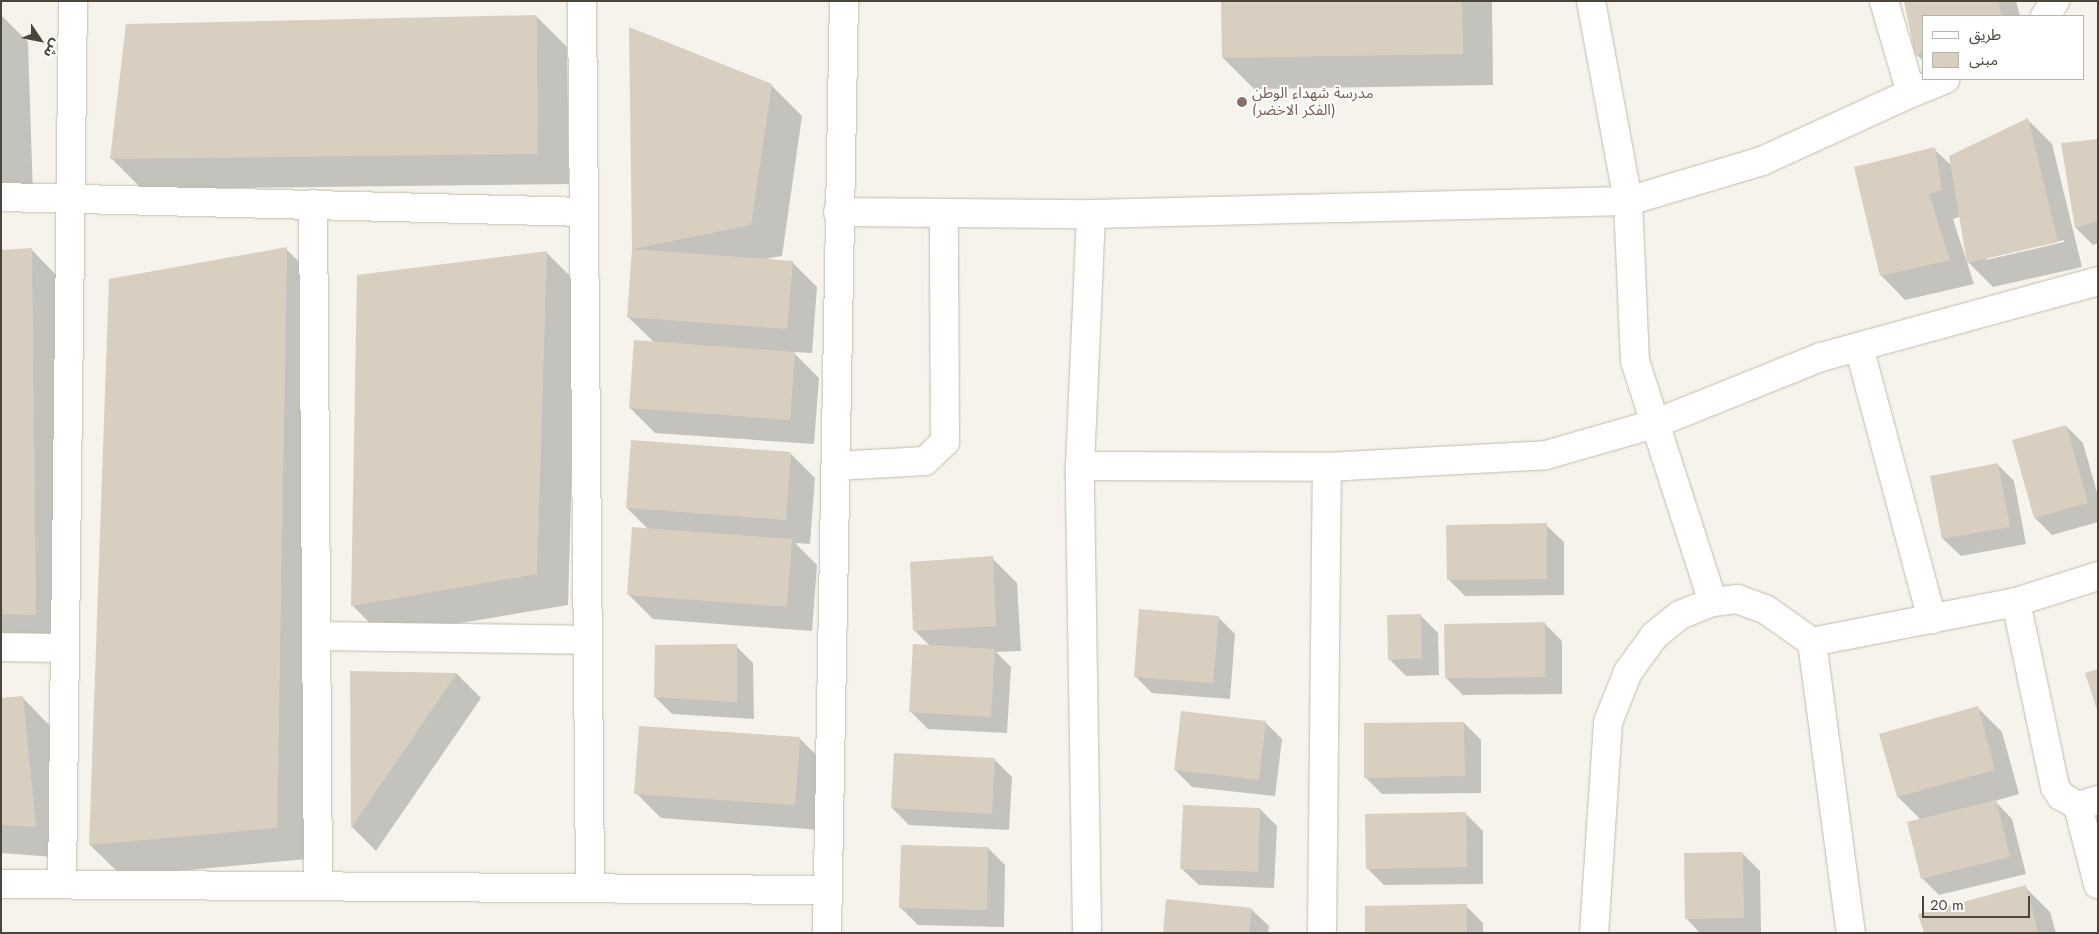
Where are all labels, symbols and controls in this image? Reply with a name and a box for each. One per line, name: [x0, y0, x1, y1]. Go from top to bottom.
north arrow: [15, 15, 65, 65]
legend: [1922, 15, 2084, 80]
text: طريق: [1969, 24, 2001, 46]
text: ش: [39, 35, 66, 62]
text: مبنى: [1969, 49, 1998, 71]
place label: مدرسة شهداء الوطن (الفكر الاخضر): [1252, 84, 1374, 119]
marker: مدرسة شهداء الوطن (الفكر الاخضر): [1236, 96, 1248, 108]
scale bar: [1924, 886, 2032, 918]
text: 20 m: [1930, 894, 1964, 916]

